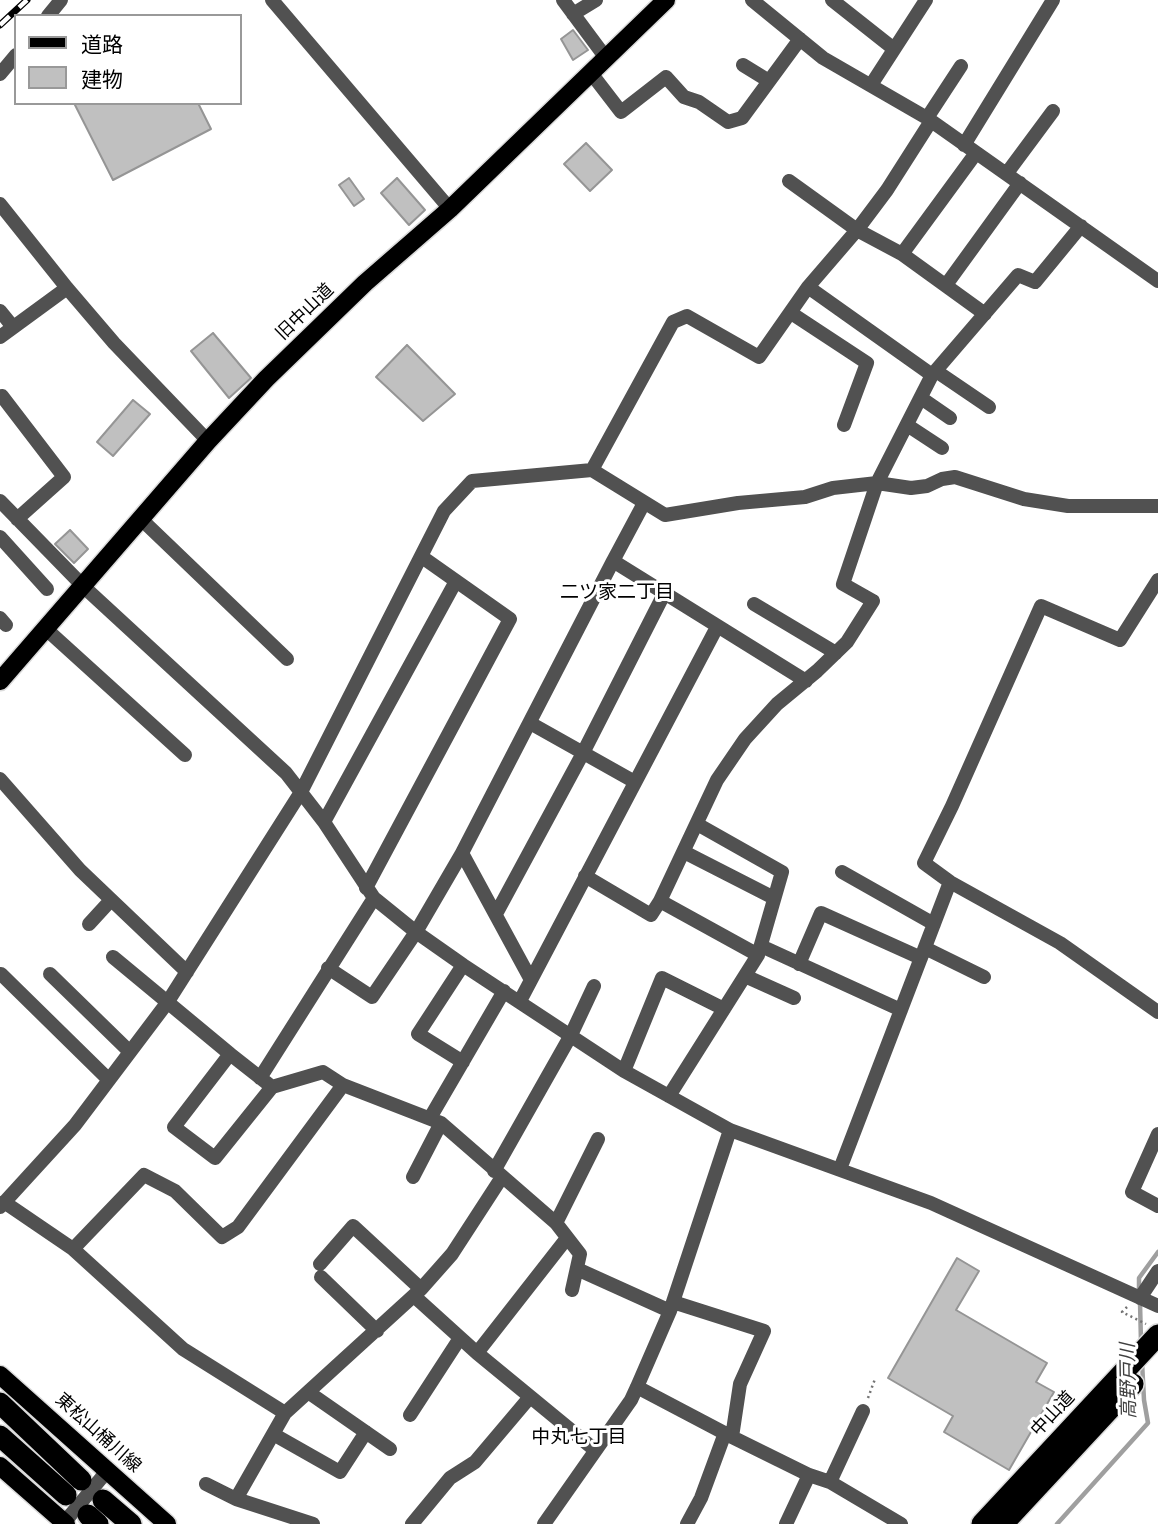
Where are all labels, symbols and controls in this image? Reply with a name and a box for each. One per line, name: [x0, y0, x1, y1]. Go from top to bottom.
legend: [14, 14, 242, 105]
text: 道路: [81, 31, 123, 58]
text: 建物: [81, 66, 123, 93]
street label: 旧中山道: [272, 279, 338, 345]
district label: 二ツ家二丁目: [560, 582, 674, 604]
water label: 高野戸川: [1117, 1343, 1141, 1419]
street label: 中山道: [1027, 1387, 1079, 1441]
street label: 東松山桶川線: [51, 1389, 145, 1477]
district label: 中丸七丁目: [532, 1427, 626, 1449]

